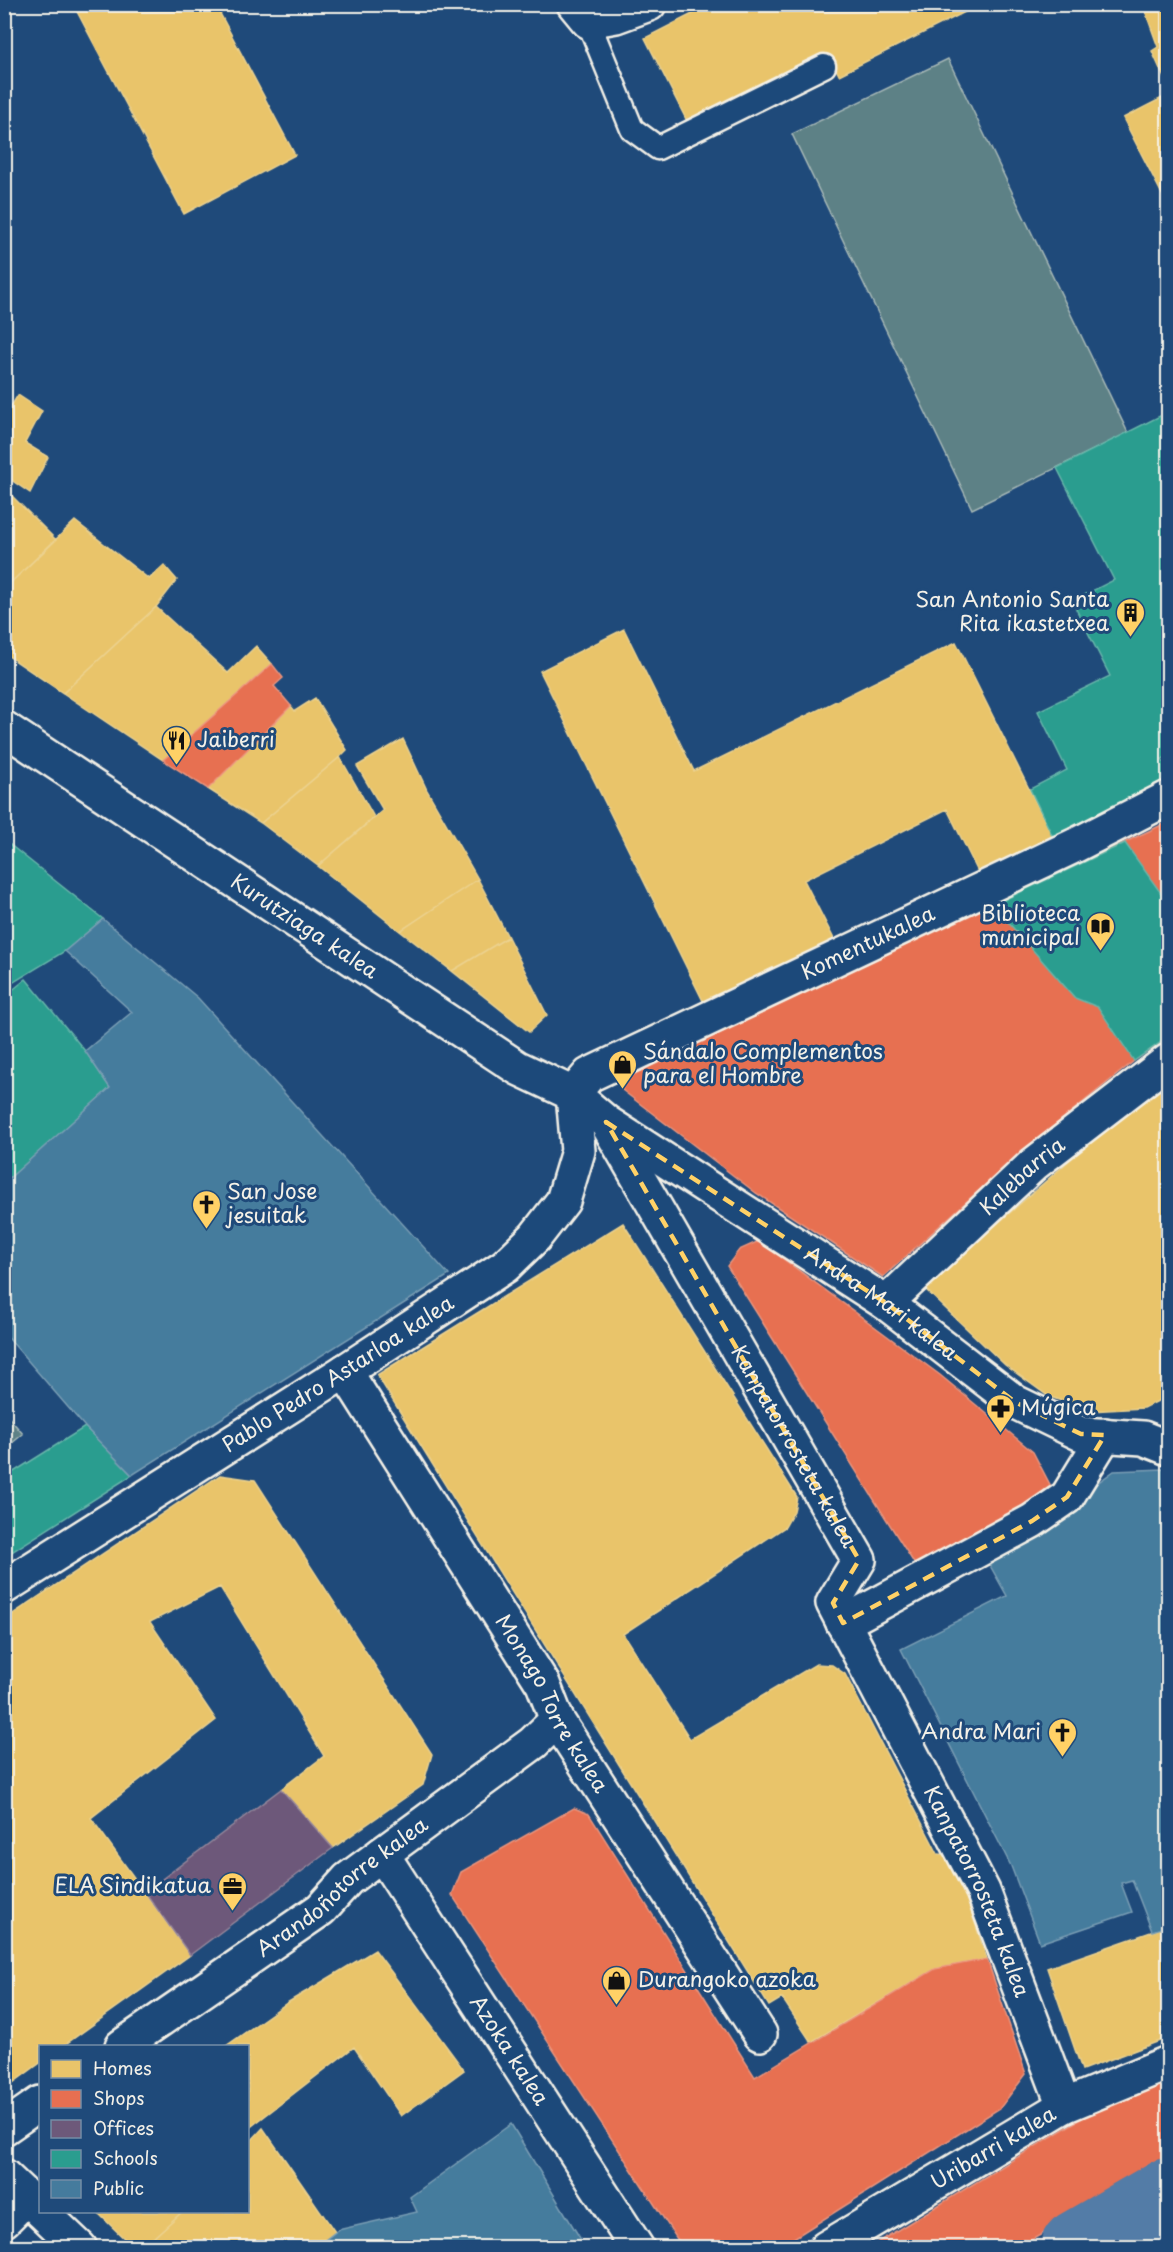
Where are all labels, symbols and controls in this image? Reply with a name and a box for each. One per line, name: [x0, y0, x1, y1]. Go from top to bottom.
place label: San Antonio Santa Rita ikastetxea: [915, 582, 1109, 638]
building icon: San Antonio Santa Rita ikastetxea: [1114, 596, 1146, 638]
place label: Jaiberri: [197, 722, 275, 754]
restaurant icon: Jaiberri: [160, 724, 192, 766]
street label: Kurutziaga kalea: [225, 864, 386, 986]
street label: Komentukalea: [795, 896, 939, 987]
place label: Biblioteca municipal: [981, 896, 1080, 952]
library icon: Biblioteca municipal: [1085, 910, 1117, 952]
place label: Sándalo Complementos para el Hombre: [643, 1034, 883, 1090]
shop icon: Sándalo Complementos para el Hombre: [606, 1048, 638, 1090]
street label: Kalebarria: [971, 1128, 1071, 1222]
place label: San Jose jesuitak: [225, 1174, 317, 1230]
church icon: San Jose jesuitak: [190, 1188, 222, 1230]
street label: Andra Mari kalea: [799, 1237, 966, 1367]
street label: Pablo Pedro Astarloa kalea: [215, 1286, 459, 1459]
street label: Kanpatorrosteta kalea: [724, 1338, 866, 1553]
place label: Múgica: [1021, 1390, 1096, 1422]
pharmacy icon: Múgica: [984, 1392, 1016, 1434]
street label: Monago Torre kalea: [489, 1607, 618, 1799]
place label: Andra Mari: [921, 1714, 1041, 1746]
church icon: Andra Mari: [1046, 1716, 1078, 1758]
street label: Kanpatorrosteta kalea: [917, 1779, 1040, 2001]
street label: Arandoñotorre kalea: [249, 1807, 434, 1963]
place label: ELA Sindikatua: [54, 1868, 212, 1900]
office icon: ELA Sindikatua: [216, 1870, 248, 1912]
place label: Durangoko azoka: [638, 1962, 816, 1994]
shop icon: Durangoko azoka: [601, 1964, 633, 2006]
street label: Azoka kalea: [463, 1988, 558, 2111]
legend: [39, 2045, 249, 2213]
text: Homes: [93, 2054, 151, 2081]
text: Shops: [93, 2084, 144, 2111]
street label: Uribarri kalea: [924, 2097, 1061, 2196]
text: Offices: [93, 2114, 154, 2141]
text: Schools: [93, 2144, 158, 2171]
text: Public: [93, 2174, 144, 2201]

